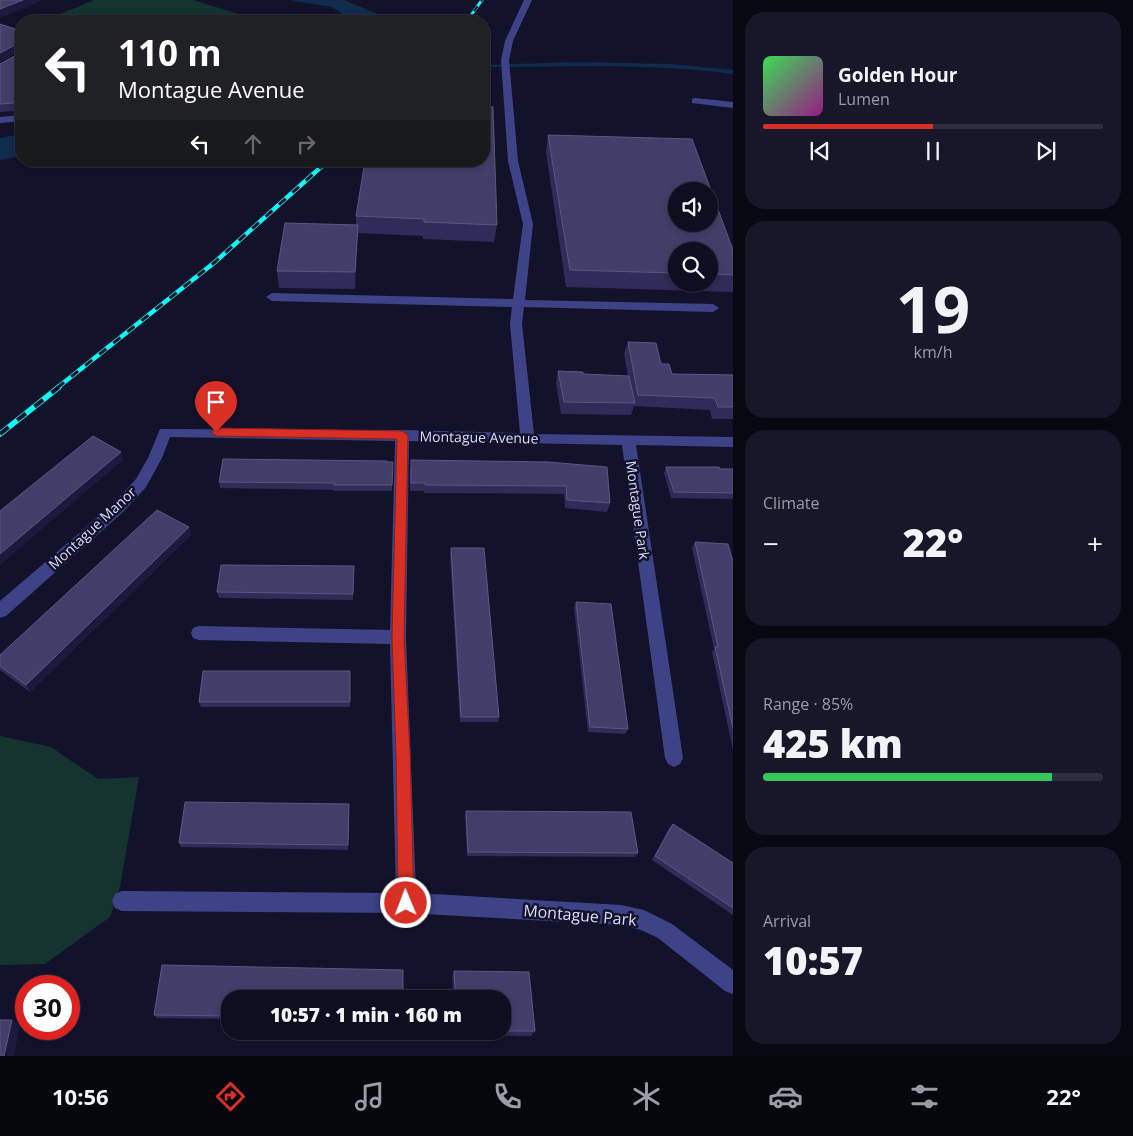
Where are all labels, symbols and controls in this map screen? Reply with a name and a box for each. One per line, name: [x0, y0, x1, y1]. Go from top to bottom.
text: 110 m: [118, 29, 222, 76]
icon: left: [35, 35, 100, 100]
text: Golden Hour: [838, 62, 957, 88]
text: Montague Avenue: [118, 74, 305, 104]
text: Lumen: [838, 88, 890, 110]
icon: left: [186, 130, 214, 158]
icon: ahead: [239, 130, 267, 158]
icon: right: [292, 130, 320, 158]
icon: previous: [806, 137, 834, 165]
icon: pause: [919, 137, 947, 165]
icon: next: [1032, 137, 1060, 165]
map controls: [668, 182, 718, 292]
button: sound: [668, 182, 718, 232]
button: search: [668, 242, 718, 292]
text: 19: [896, 264, 970, 352]
text: km/h: [914, 341, 952, 363]
pin: [195, 381, 237, 432]
icon: arrive: [202, 388, 230, 416]
street label: Montague Avenue: [419, 426, 539, 448]
street label: Montague Park: [622, 459, 654, 561]
street label: Montague Manor: [44, 482, 140, 574]
text: Climate: [763, 492, 820, 514]
text: 22°: [903, 516, 963, 568]
text: −: [763, 524, 779, 562]
text: +: [1087, 524, 1103, 562]
text: Range · 85%: [763, 693, 853, 715]
text: 425 km: [763, 717, 903, 769]
position arrow: [379, 876, 431, 928]
street label: Montague Park: [522, 899, 638, 931]
text: Arrival: [763, 910, 811, 932]
text: 10:57: [763, 934, 863, 986]
speed limit sign: 30: [15, 975, 80, 1040]
text: 10:57 · 1 min · 160 m: [270, 1002, 462, 1028]
icon: directions: [213, 1079, 248, 1114]
icon: music: [352, 1079, 387, 1114]
icon: phone: [490, 1079, 525, 1114]
icon: climate: [629, 1079, 664, 1114]
icon: car: [768, 1079, 803, 1114]
icon: filters: [907, 1079, 942, 1114]
text: 10:56: [52, 1081, 109, 1111]
text: 22°: [1046, 1081, 1081, 1111]

